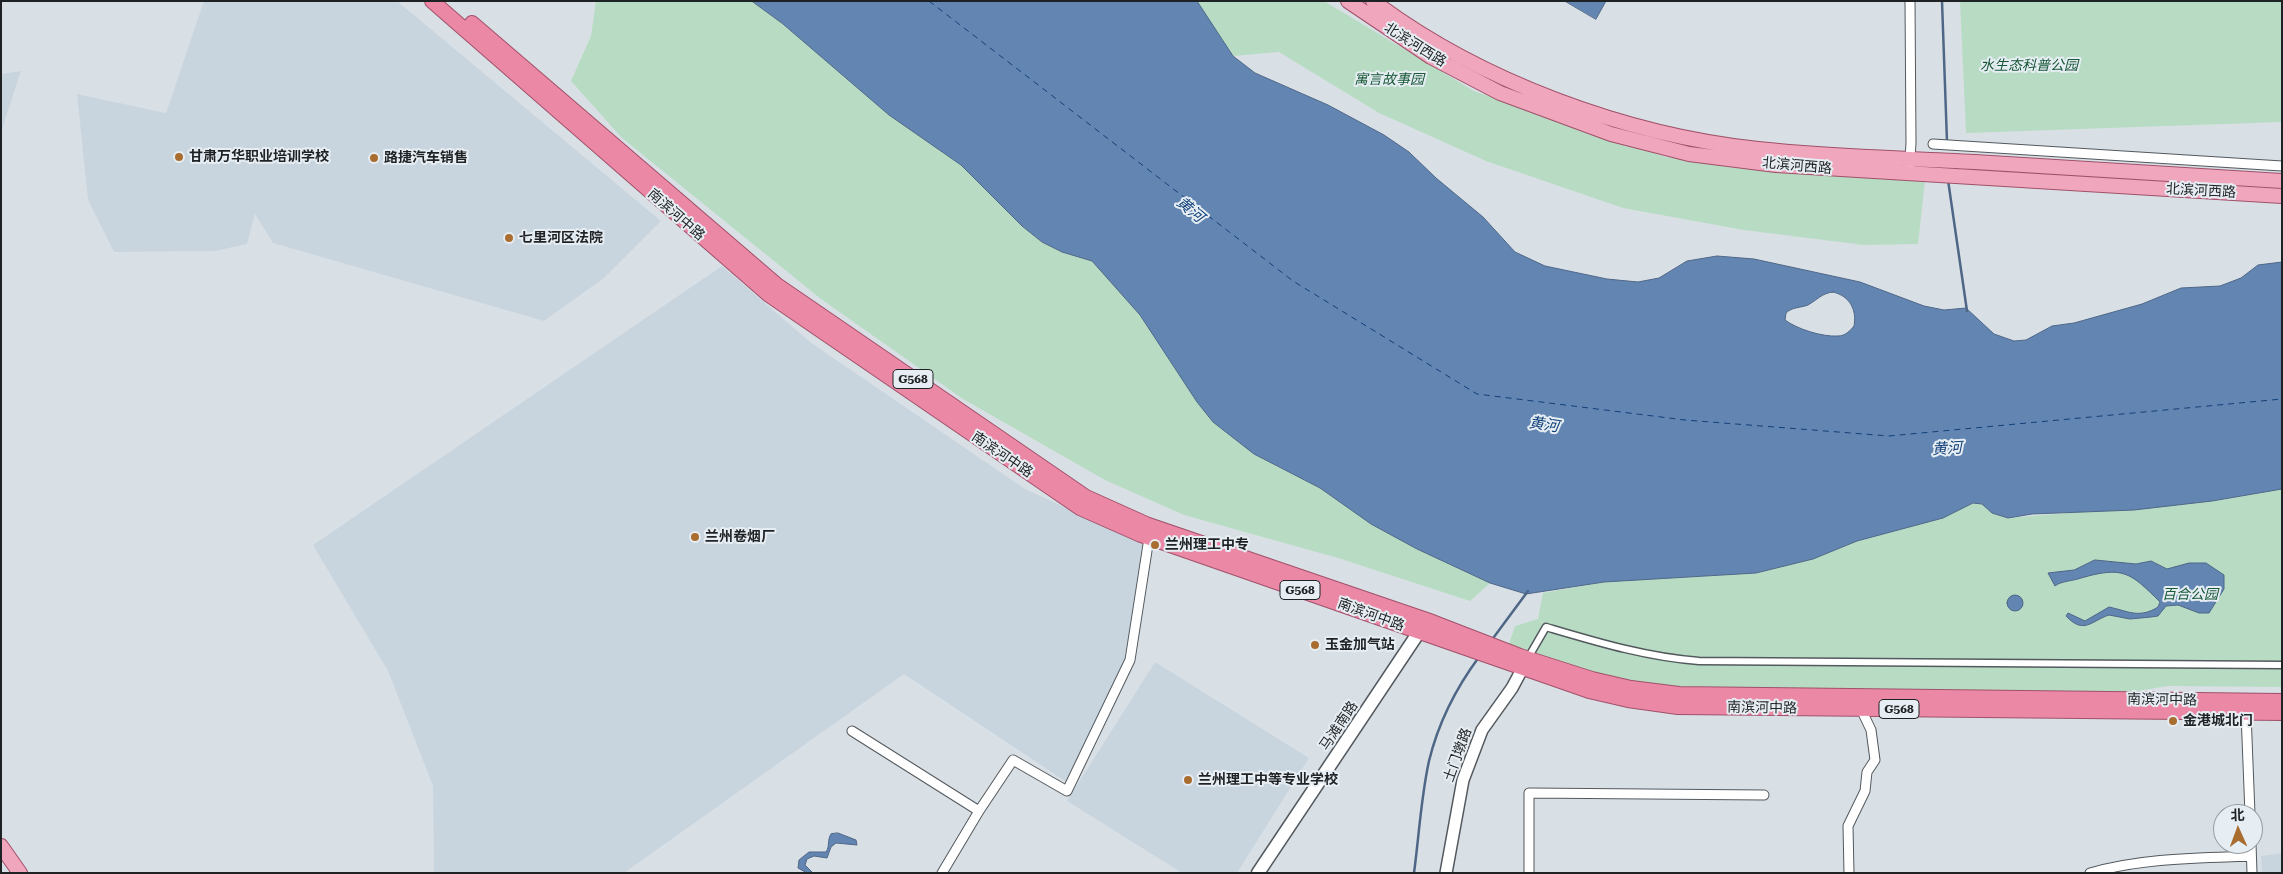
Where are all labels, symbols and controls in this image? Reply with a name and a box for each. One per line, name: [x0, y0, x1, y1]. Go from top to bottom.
street label: 北滨河西路: [1381, 19, 1449, 71]
park label: 水生态科普公园: [1980, 58, 2078, 74]
park label: 寓言故事园: [1354, 72, 1424, 88]
place label: 甘肃万华职业培训学校: [189, 149, 329, 165]
place label: 路捷汽车销售: [384, 150, 468, 166]
marker: 甘肃万华职业培训学校: [173, 151, 185, 163]
marker: 路捷汽车销售: [368, 152, 380, 164]
street label: 北滨河西路: [1761, 155, 1833, 177]
street label: 北滨河西路: [2166, 181, 2236, 201]
street label: 南滨河中路: [644, 186, 708, 244]
water label: 黄河: [1173, 193, 1207, 227]
place label: 七里河区法院: [519, 230, 603, 246]
marker: 七里河区法院: [503, 232, 515, 244]
road number: G568: [893, 369, 933, 388]
water label: 黄河: [1528, 414, 1560, 436]
street label: 南滨河中路: [968, 428, 1036, 482]
water label: 黄河: [1932, 439, 1962, 459]
place label: 兰州卷烟厂: [705, 529, 775, 545]
marker: 兰州卷烟厂: [689, 531, 701, 543]
place label: 兰州理工中专: [1165, 537, 1249, 553]
marker: 兰州理工中专: [1149, 539, 1161, 551]
road number: G568: [1280, 580, 1320, 600]
park label: 百合公园: [2162, 587, 2218, 603]
street label: 南滨河中路: [1335, 595, 1407, 635]
place label: 玉金加气站: [1325, 637, 1395, 653]
marker: 玉金加气站: [1309, 639, 1321, 651]
street label: 南滨河中路: [2127, 691, 2197, 709]
street label: 马滩南路: [1316, 698, 1362, 754]
street label: 南滨河中路: [1727, 699, 1797, 717]
road number: G568: [1879, 700, 1919, 719]
place label: 金港城北门: [2183, 713, 2253, 729]
marker: 金港城北门: [2167, 715, 2179, 727]
street label: 土门墩路: [1441, 726, 1475, 784]
place label: 兰州理工中等专业学校: [1198, 772, 1338, 788]
marker: 兰州理工中等专业学校: [1182, 774, 1194, 786]
north arrow: [2213, 804, 2263, 854]
text: 北: [2230, 807, 2245, 823]

